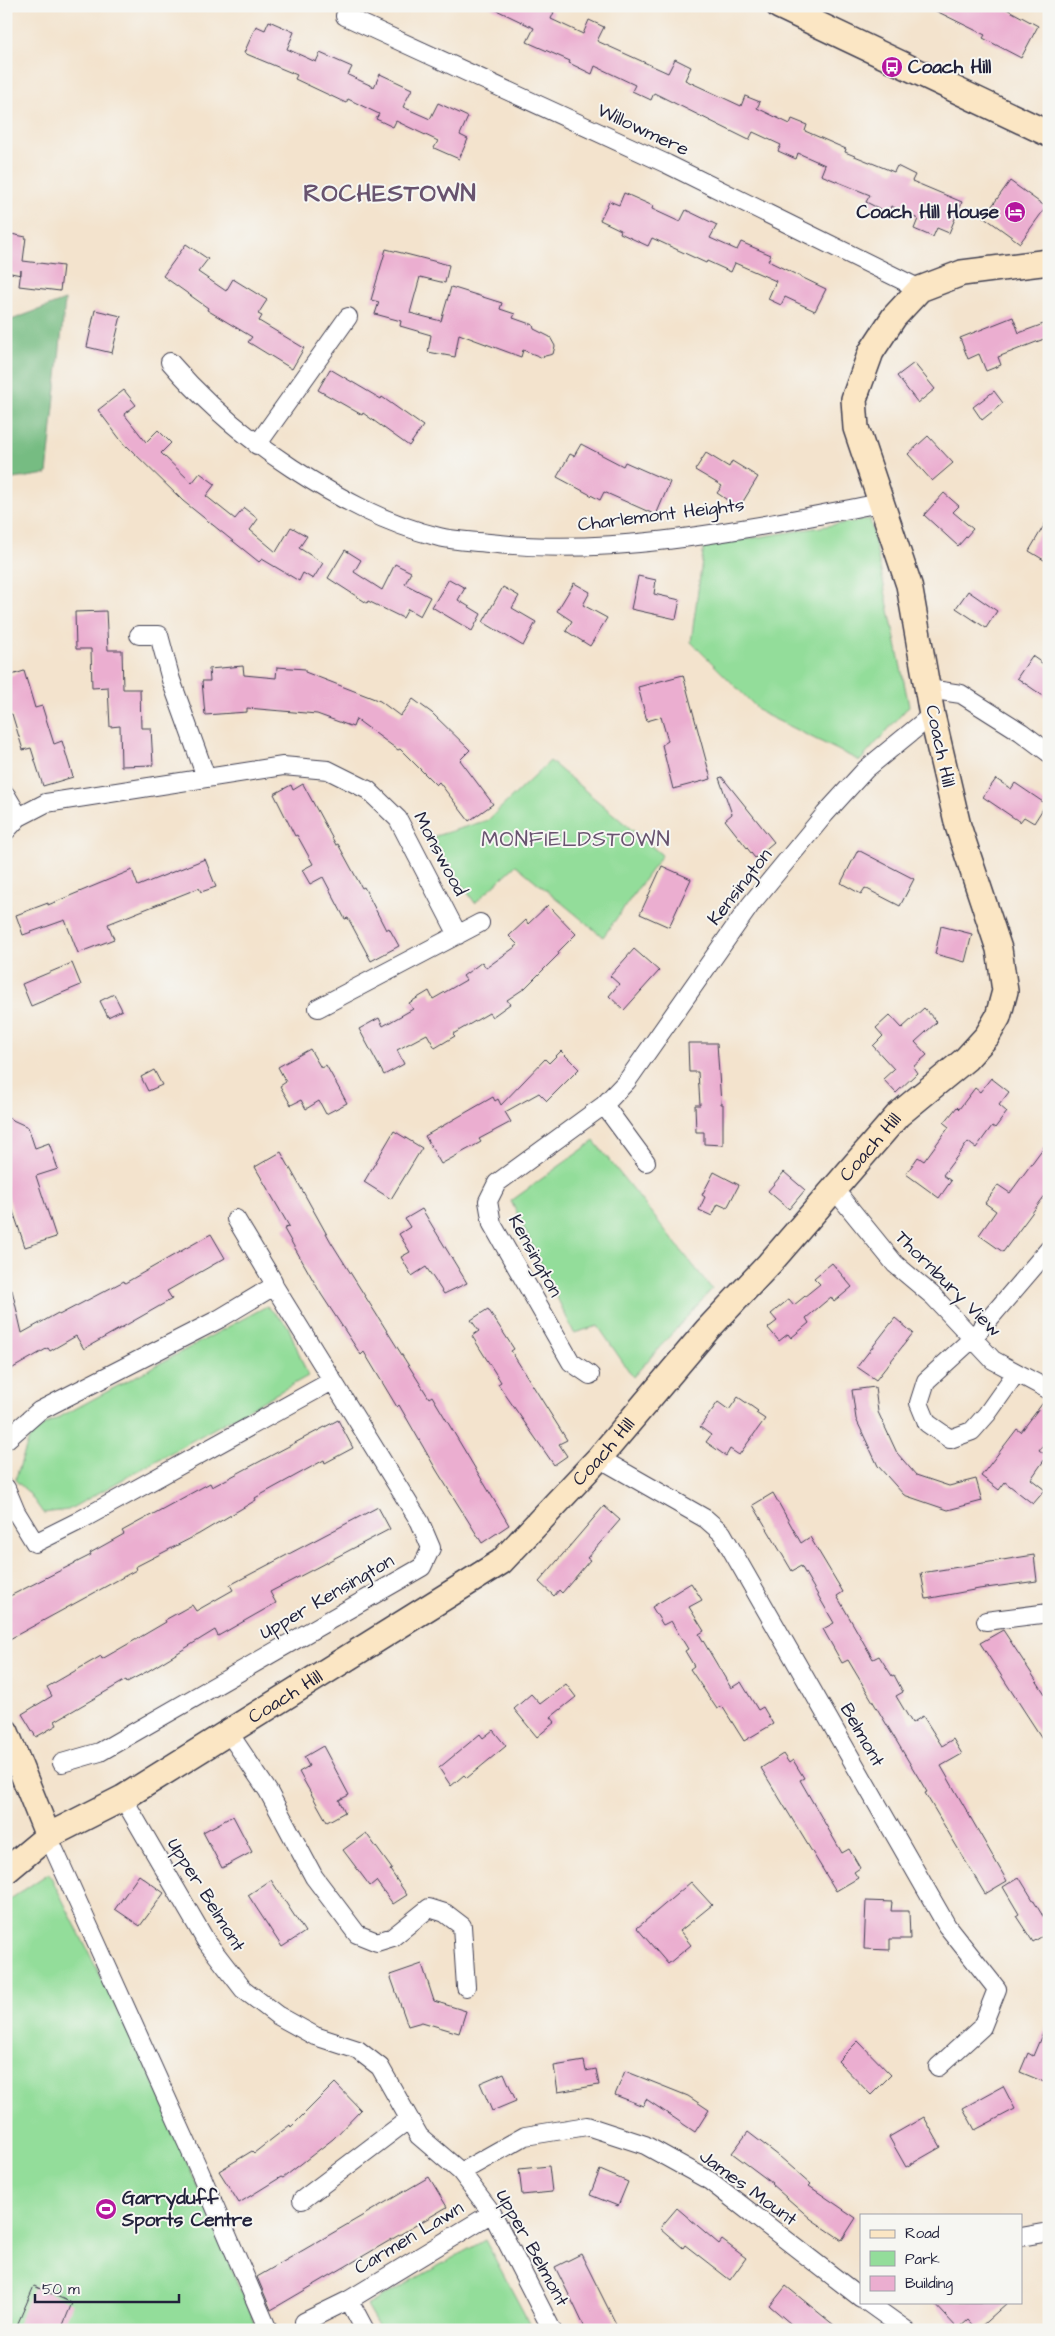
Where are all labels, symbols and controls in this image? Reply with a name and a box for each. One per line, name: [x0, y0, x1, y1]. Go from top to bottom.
place label: Coach Hill: [908, 54, 991, 81]
bus stop icon: Coach Hill: [880, 55, 904, 79]
street label: Willowmere: [593, 97, 693, 163]
district label: ROCHESTOWN: [304, 177, 476, 211]
place label: Coach Hill House: [857, 199, 1000, 226]
hotel icon: Coach Hill House: [1003, 200, 1027, 224]
street label: Charlemont Heights: [576, 491, 746, 540]
street label: Coach Hill: [918, 703, 962, 790]
street label: Monswood: [407, 807, 474, 901]
district label: MONFIELDSTOWN: [481, 825, 671, 854]
street label: Kensington: [701, 843, 779, 932]
street label: Coach Hill: [833, 1107, 908, 1187]
street label: Kensington: [500, 1210, 569, 1303]
street label: Thornbury View: [888, 1225, 1007, 1344]
street label: Coach Hill: [566, 1412, 641, 1492]
street label: Upper Kensington: [255, 1548, 400, 1647]
street label: Coach Hill: [243, 1663, 328, 1730]
street label: Belmont: [833, 1698, 891, 1772]
street label: Upper Belmont: [160, 1833, 252, 1957]
street label: James Mount: [693, 2143, 803, 2233]
place label: Garryduff Sports Centre: [121, 2185, 253, 2234]
street label: Upper Belmont: [489, 2185, 575, 2312]
street label: Carmen Lawn: [349, 2195, 469, 2281]
sports icon: Garryduff Sports Centre: [94, 2197, 118, 2221]
legend: [860, 2214, 1022, 2304]
text: Road: [905, 2223, 940, 2244]
text: Park: [905, 2249, 940, 2270]
scale bar: [35, 2271, 179, 2303]
text: Building: [905, 2273, 953, 2295]
text: 50 m: [42, 2279, 80, 2300]

